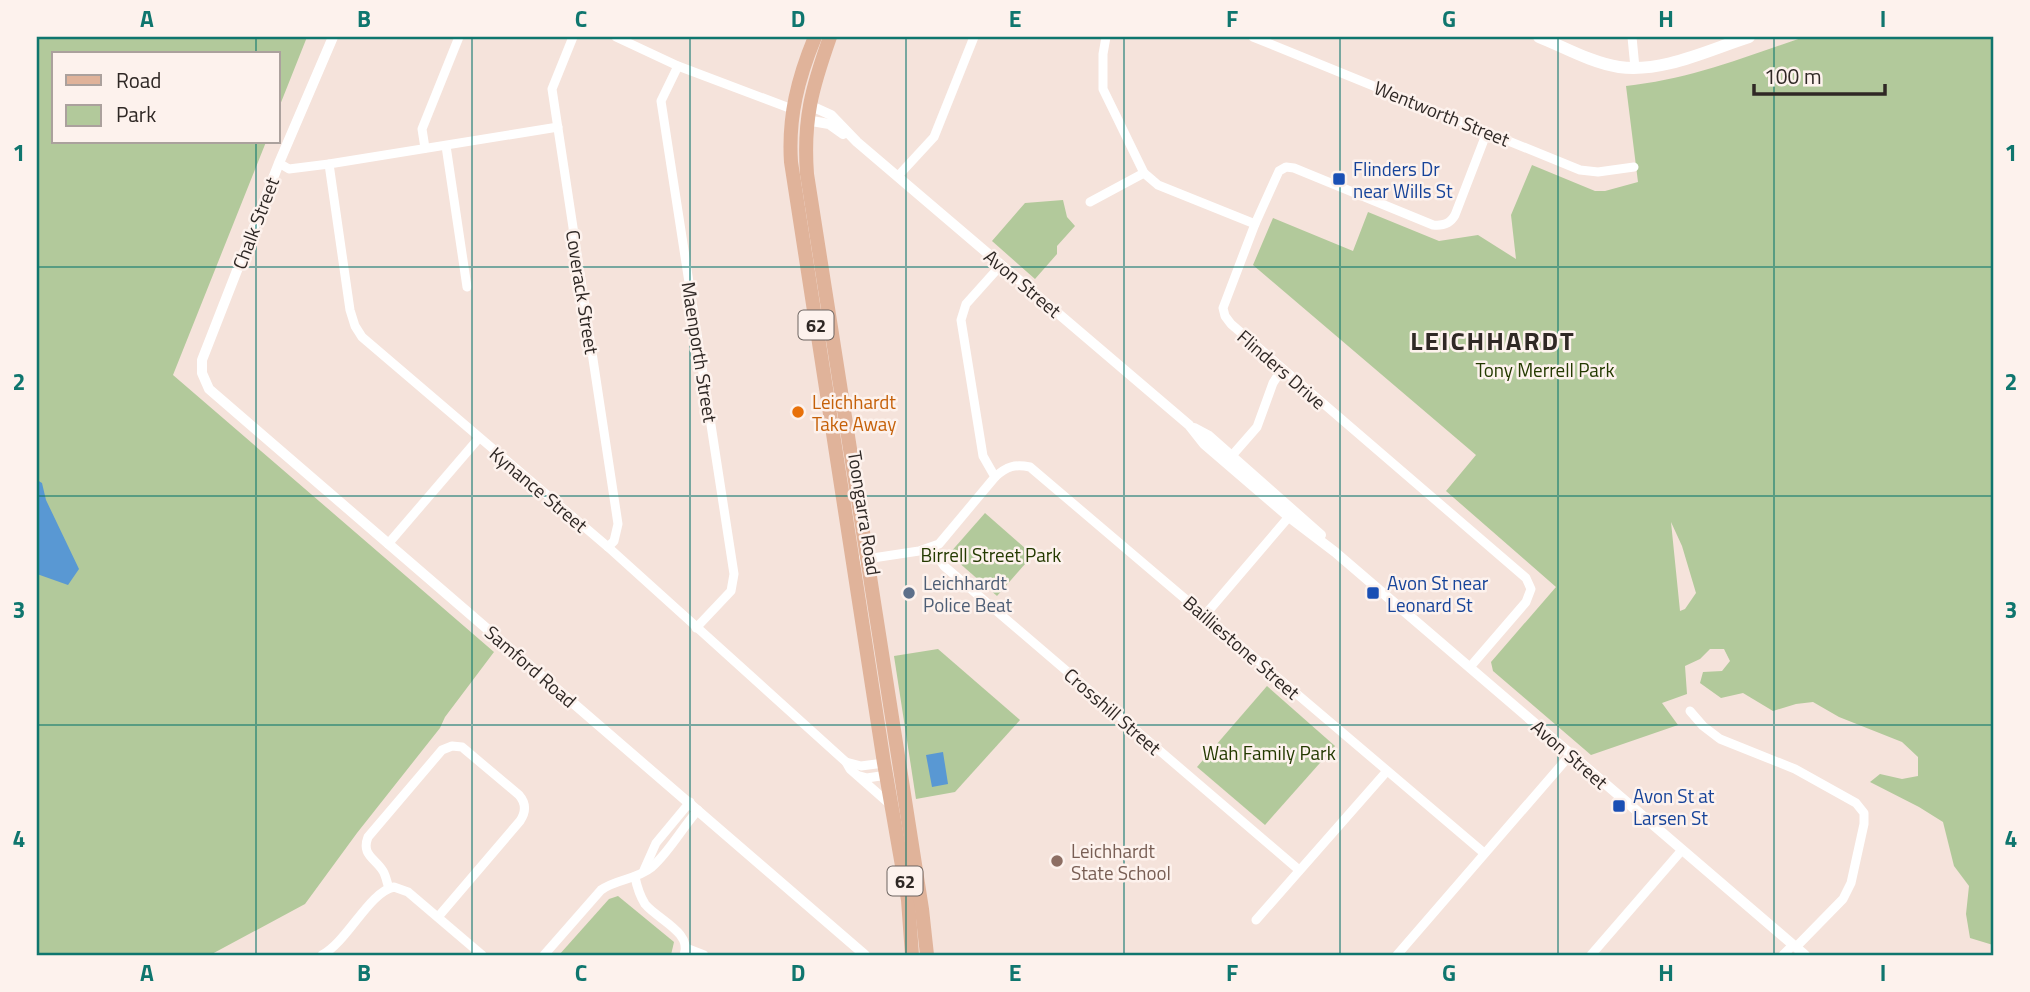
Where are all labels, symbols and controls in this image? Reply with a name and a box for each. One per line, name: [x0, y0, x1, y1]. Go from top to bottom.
text: A: [140, 1, 154, 36]
text: B: [357, 1, 371, 36]
text: C: [575, 1, 587, 36]
text: D: [791, 1, 805, 36]
text: E: [1009, 1, 1021, 36]
text: F: [1226, 1, 1238, 36]
text: G: [1442, 1, 1456, 36]
text: H: [1658, 1, 1674, 36]
text: I: [1880, 1, 1886, 36]
legend: [52, 52, 280, 144]
scale bar: [1754, 52, 1885, 96]
text: 100 m: [1764, 60, 1821, 92]
text: Road: [116, 64, 161, 96]
street label: Wentworth Street: [1370, 73, 1514, 154]
text: Park: [116, 98, 156, 130]
text: 1: [13, 135, 25, 170]
text: 1: [2005, 135, 2017, 170]
place label: Flinders Dr near Wills St: [1353, 154, 1453, 205]
marker: Flinders Dr near Wills St: [1331, 171, 1347, 187]
street label: Chalk Street: [224, 172, 286, 273]
street label: Coverack Street: [559, 228, 607, 356]
street label: Avon Street: [978, 242, 1068, 324]
street label: Maenporth Street: [675, 280, 725, 425]
road number: 62: [798, 310, 834, 340]
district label: LEICHHARDT: [1410, 321, 1576, 360]
street label: Flinders Drive: [1231, 322, 1333, 416]
park label: Tony Merrell Park: [1475, 355, 1615, 384]
text: 2: [13, 364, 25, 399]
text: 2: [2005, 364, 2017, 399]
place label: Leichhardt Take Away: [812, 387, 896, 438]
marker: Leichhardt Take Away: [790, 404, 806, 420]
street label: Kynance Street: [484, 439, 595, 539]
street label: Toongarra Road: [841, 449, 889, 577]
park label: Birrell Street Park: [921, 540, 1061, 569]
place label: Leichhardt Police Beat: [923, 568, 1013, 619]
place label: Avon St near Leonard St: [1387, 568, 1489, 619]
marker: Leichhardt Police Beat: [901, 585, 917, 601]
marker: Avon St near Leonard St: [1365, 585, 1381, 601]
street label: Bailliestone Street: [1177, 588, 1307, 706]
text: 3: [13, 592, 25, 627]
text: 3: [2005, 592, 2017, 627]
street label: Samford Road: [479, 618, 583, 714]
street label: Crosshill Street: [1058, 660, 1168, 762]
street label: Avon Street: [1525, 712, 1615, 796]
park label: Wah Family Park: [1202, 738, 1336, 767]
place label: Avon St at Larsen St: [1633, 781, 1715, 832]
marker: Avon St at Larsen St: [1611, 798, 1627, 814]
text: 4: [13, 821, 25, 856]
text: 4: [2005, 821, 2017, 856]
place label: Leichhardt State School: [1071, 836, 1171, 887]
marker: Leichhardt State School: [1049, 853, 1065, 869]
road number: 62: [888, 866, 922, 896]
text: A: [140, 955, 154, 990]
text: B: [357, 955, 371, 990]
text: C: [575, 955, 587, 990]
text: D: [791, 955, 805, 990]
text: E: [1009, 955, 1021, 990]
text: F: [1226, 955, 1238, 990]
text: G: [1442, 955, 1456, 990]
text: H: [1658, 955, 1674, 990]
text: I: [1880, 955, 1886, 990]

